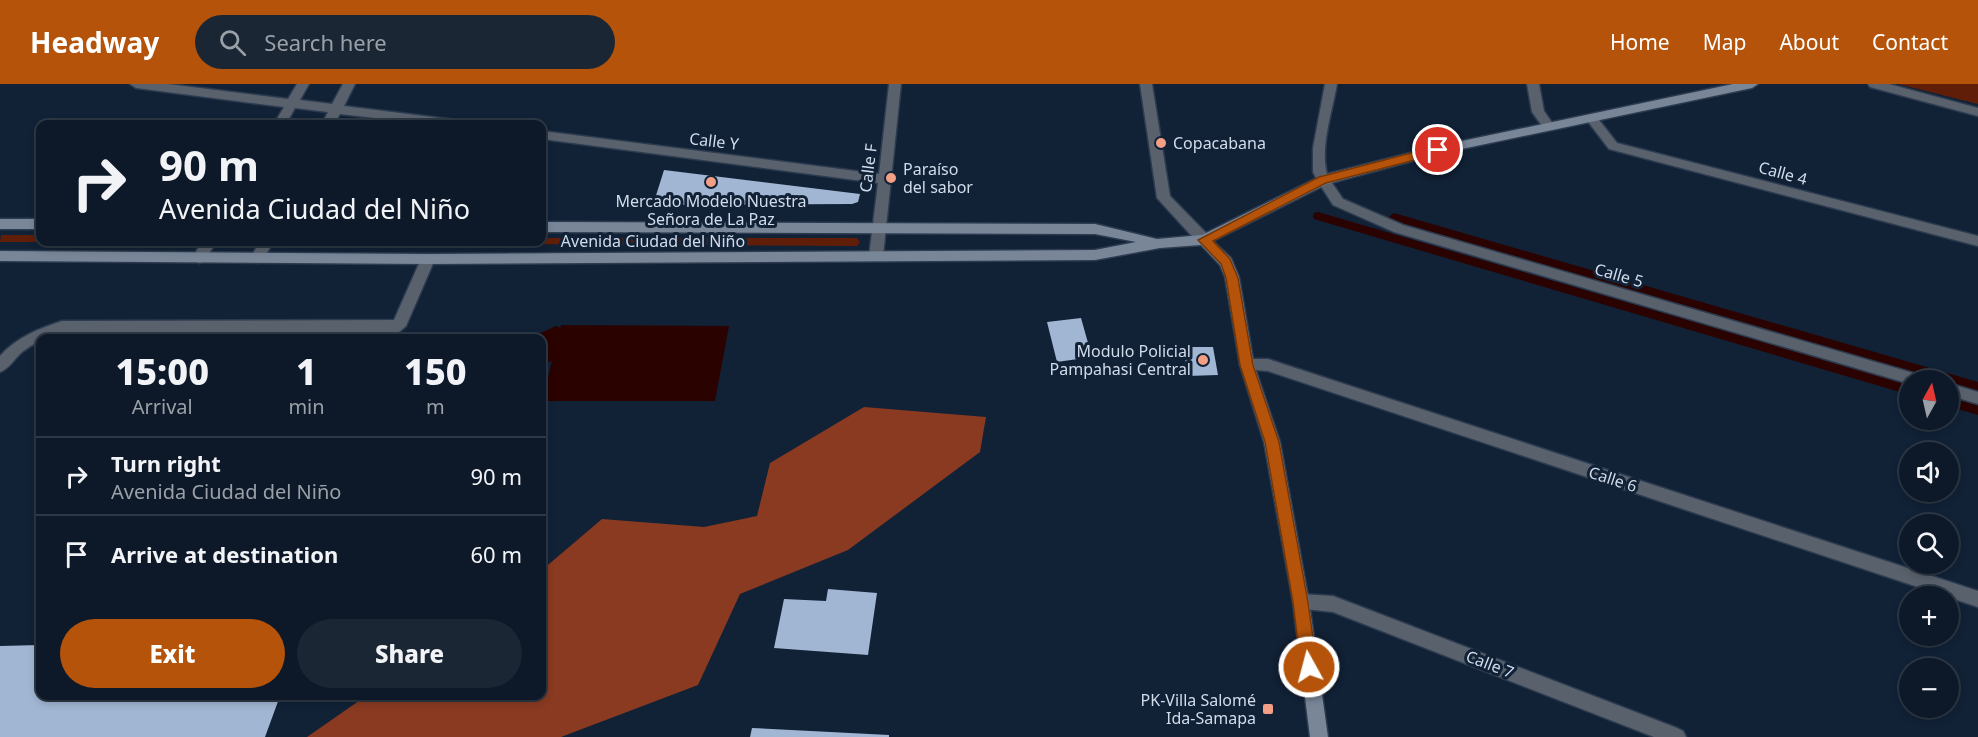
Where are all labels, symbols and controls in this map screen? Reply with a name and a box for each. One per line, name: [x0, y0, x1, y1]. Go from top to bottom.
search box: [195, 15, 615, 69]
text: Headway: [30, 23, 159, 61]
icon: search: [216, 26, 249, 59]
text: Search here: [264, 27, 387, 57]
text: Home: [1610, 28, 1670, 56]
text: Map: [1703, 28, 1746, 56]
text: About: [1779, 28, 1839, 56]
text: Contact: [1872, 28, 1948, 56]
pin: [1412, 124, 1463, 175]
street label: Calle Y: [688, 127, 741, 155]
place label: Copacabana: [1173, 132, 1266, 154]
icon: arrive: [1421, 133, 1454, 166]
text: 90 m: [159, 136, 259, 193]
marker: Copacabana: [1154, 136, 1168, 150]
street label: Calle F: [854, 142, 882, 194]
icon: right: [60, 144, 138, 222]
street label: Calle 4: [1756, 156, 1810, 190]
place label: Paraíso del sabor: [903, 158, 973, 198]
marker: Paraíso del sabor: [884, 171, 898, 185]
marker: Mercado Modelo Nuestra Señora de La Paz: [704, 175, 718, 189]
text: Avenida Ciudad del Niño: [159, 190, 470, 227]
place label: Mercado Modelo Nuestra Señora de La Paz: [616, 190, 806, 230]
street label: Avenida Ciudad del Niño: [561, 230, 745, 252]
street label: Calle 5: [1592, 258, 1646, 292]
place label: Modulo Policial Pampahasi Central: [1050, 340, 1191, 380]
text: 15:00: [115, 347, 209, 396]
text: 1: [296, 347, 317, 396]
text: 150: [404, 347, 467, 396]
marker: Modulo Policial Pampahasi Central: [1196, 353, 1210, 367]
north arrow: [1899, 370, 1959, 430]
map controls: [1899, 370, 1959, 718]
text: Arrival: [132, 393, 193, 420]
text: min: [288, 393, 325, 420]
text: m: [426, 393, 445, 420]
button: sound: [1899, 442, 1959, 502]
text: Turn right: [111, 448, 221, 478]
icon: right: [60, 460, 93, 493]
text: 90 m: [471, 461, 522, 491]
street label: Calle 6: [1586, 461, 1640, 497]
text: Avenida Ciudad del Niño: [111, 478, 341, 505]
button: search: [1899, 514, 1959, 574]
icon: arrive: [60, 538, 93, 571]
text: Arrive at destination: [111, 539, 338, 569]
text: 60 m: [471, 539, 522, 569]
button: +: [1899, 586, 1959, 646]
button: Exit: [60, 619, 285, 688]
button: Share: [297, 619, 522, 688]
position arrow: [1277, 635, 1341, 699]
street label: Calle 7: [1463, 645, 1517, 683]
button: −: [1899, 658, 1959, 718]
place label: PK-Villa Salomé Ida-Samapa: [1141, 689, 1256, 729]
marker: PK-Villa Salomé Ida-Samapa: [1261, 702, 1275, 716]

